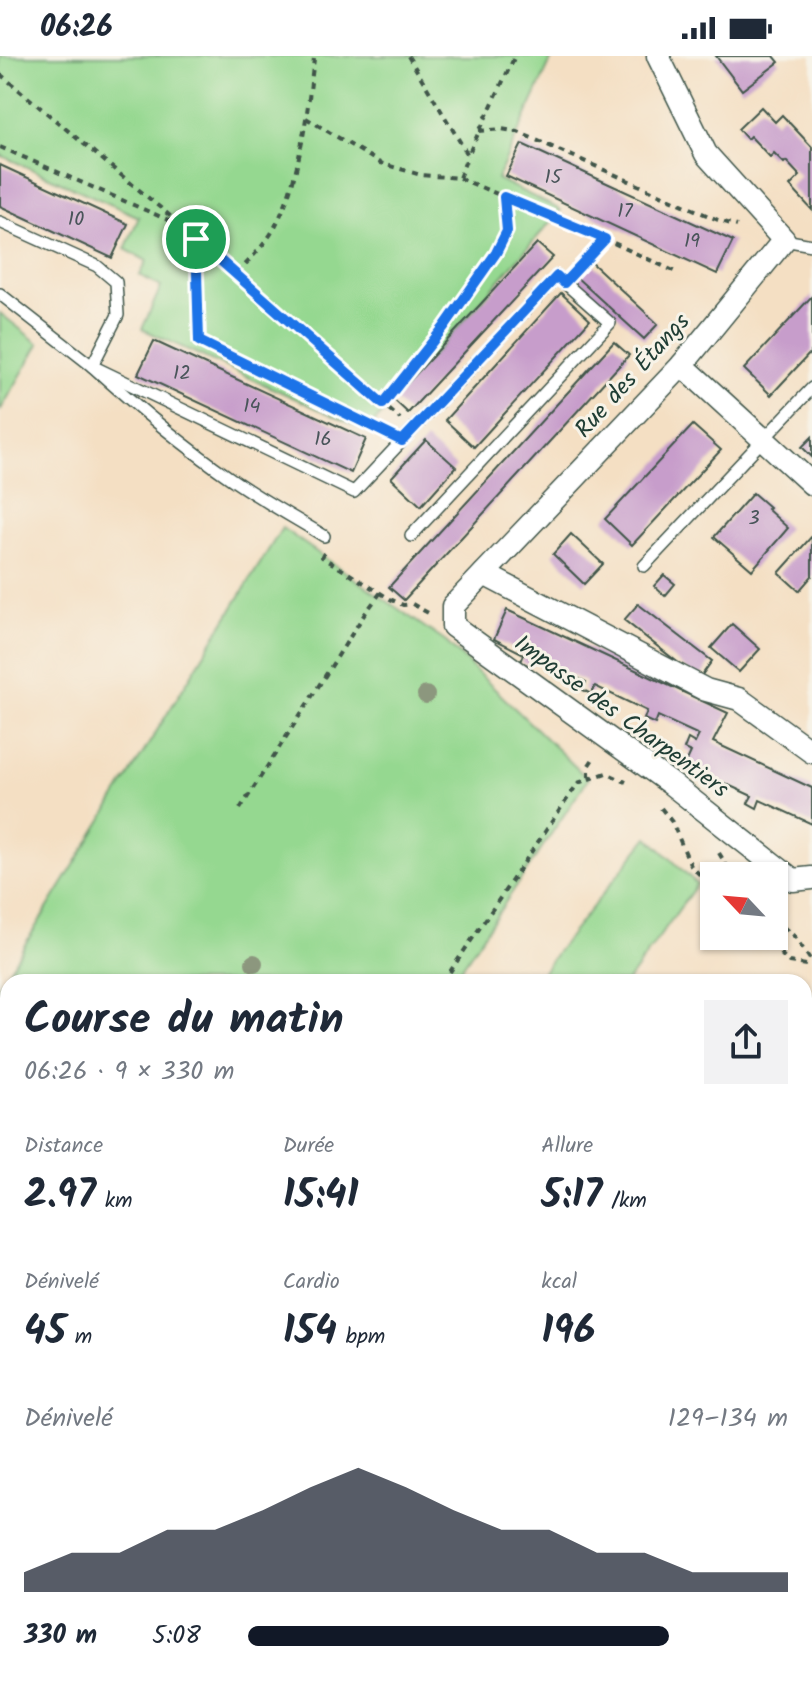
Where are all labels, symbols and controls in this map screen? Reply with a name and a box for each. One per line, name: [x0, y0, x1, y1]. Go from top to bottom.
text: 06:26: [40, 4, 113, 52]
house number: 15: [544, 162, 563, 194]
house number: 17: [617, 196, 634, 228]
house number: 10: [68, 204, 84, 236]
pin: [162, 205, 230, 273]
icon: arrive: [174, 217, 218, 261]
house number: 19: [684, 226, 700, 258]
street label: Rue des Étangs: [566, 304, 700, 448]
house number: 12: [173, 358, 191, 390]
house number: 14: [243, 391, 261, 423]
house number: 16: [314, 424, 332, 456]
house number: 3: [748, 503, 760, 535]
street label: Impasse des Charpentiers: [505, 625, 737, 809]
north arrow: [700, 862, 788, 950]
map controls: [700, 862, 788, 950]
text: Course du matin: [24, 986, 344, 1056]
button: share: [704, 1000, 788, 1084]
text: 06:26 · 9 × 330 m: [24, 1051, 234, 1093]
text: Distance: [24, 1129, 103, 1164]
text: Durée: [283, 1129, 334, 1164]
text: Allure: [541, 1129, 593, 1164]
text: 2.97: [24, 1164, 96, 1228]
text: 15:41: [283, 1164, 359, 1228]
text: 5:17: [541, 1164, 602, 1228]
text: km: [96, 1184, 133, 1219]
text: /km: [602, 1184, 647, 1219]
text: Dénivelé: [24, 1265, 99, 1300]
text: Cardio: [283, 1265, 340, 1300]
text: kcal: [541, 1265, 577, 1300]
text: 45: [24, 1300, 66, 1364]
text: 154: [283, 1300, 337, 1364]
text: 196: [541, 1300, 595, 1364]
text: m: [66, 1320, 92, 1355]
text: bpm: [337, 1320, 385, 1355]
text: Dénivelé: [24, 1398, 113, 1440]
text: 129–134 m: [668, 1398, 788, 1440]
text: 330 m: [24, 1615, 97, 1657]
text: 5:08: [152, 1615, 201, 1657]

